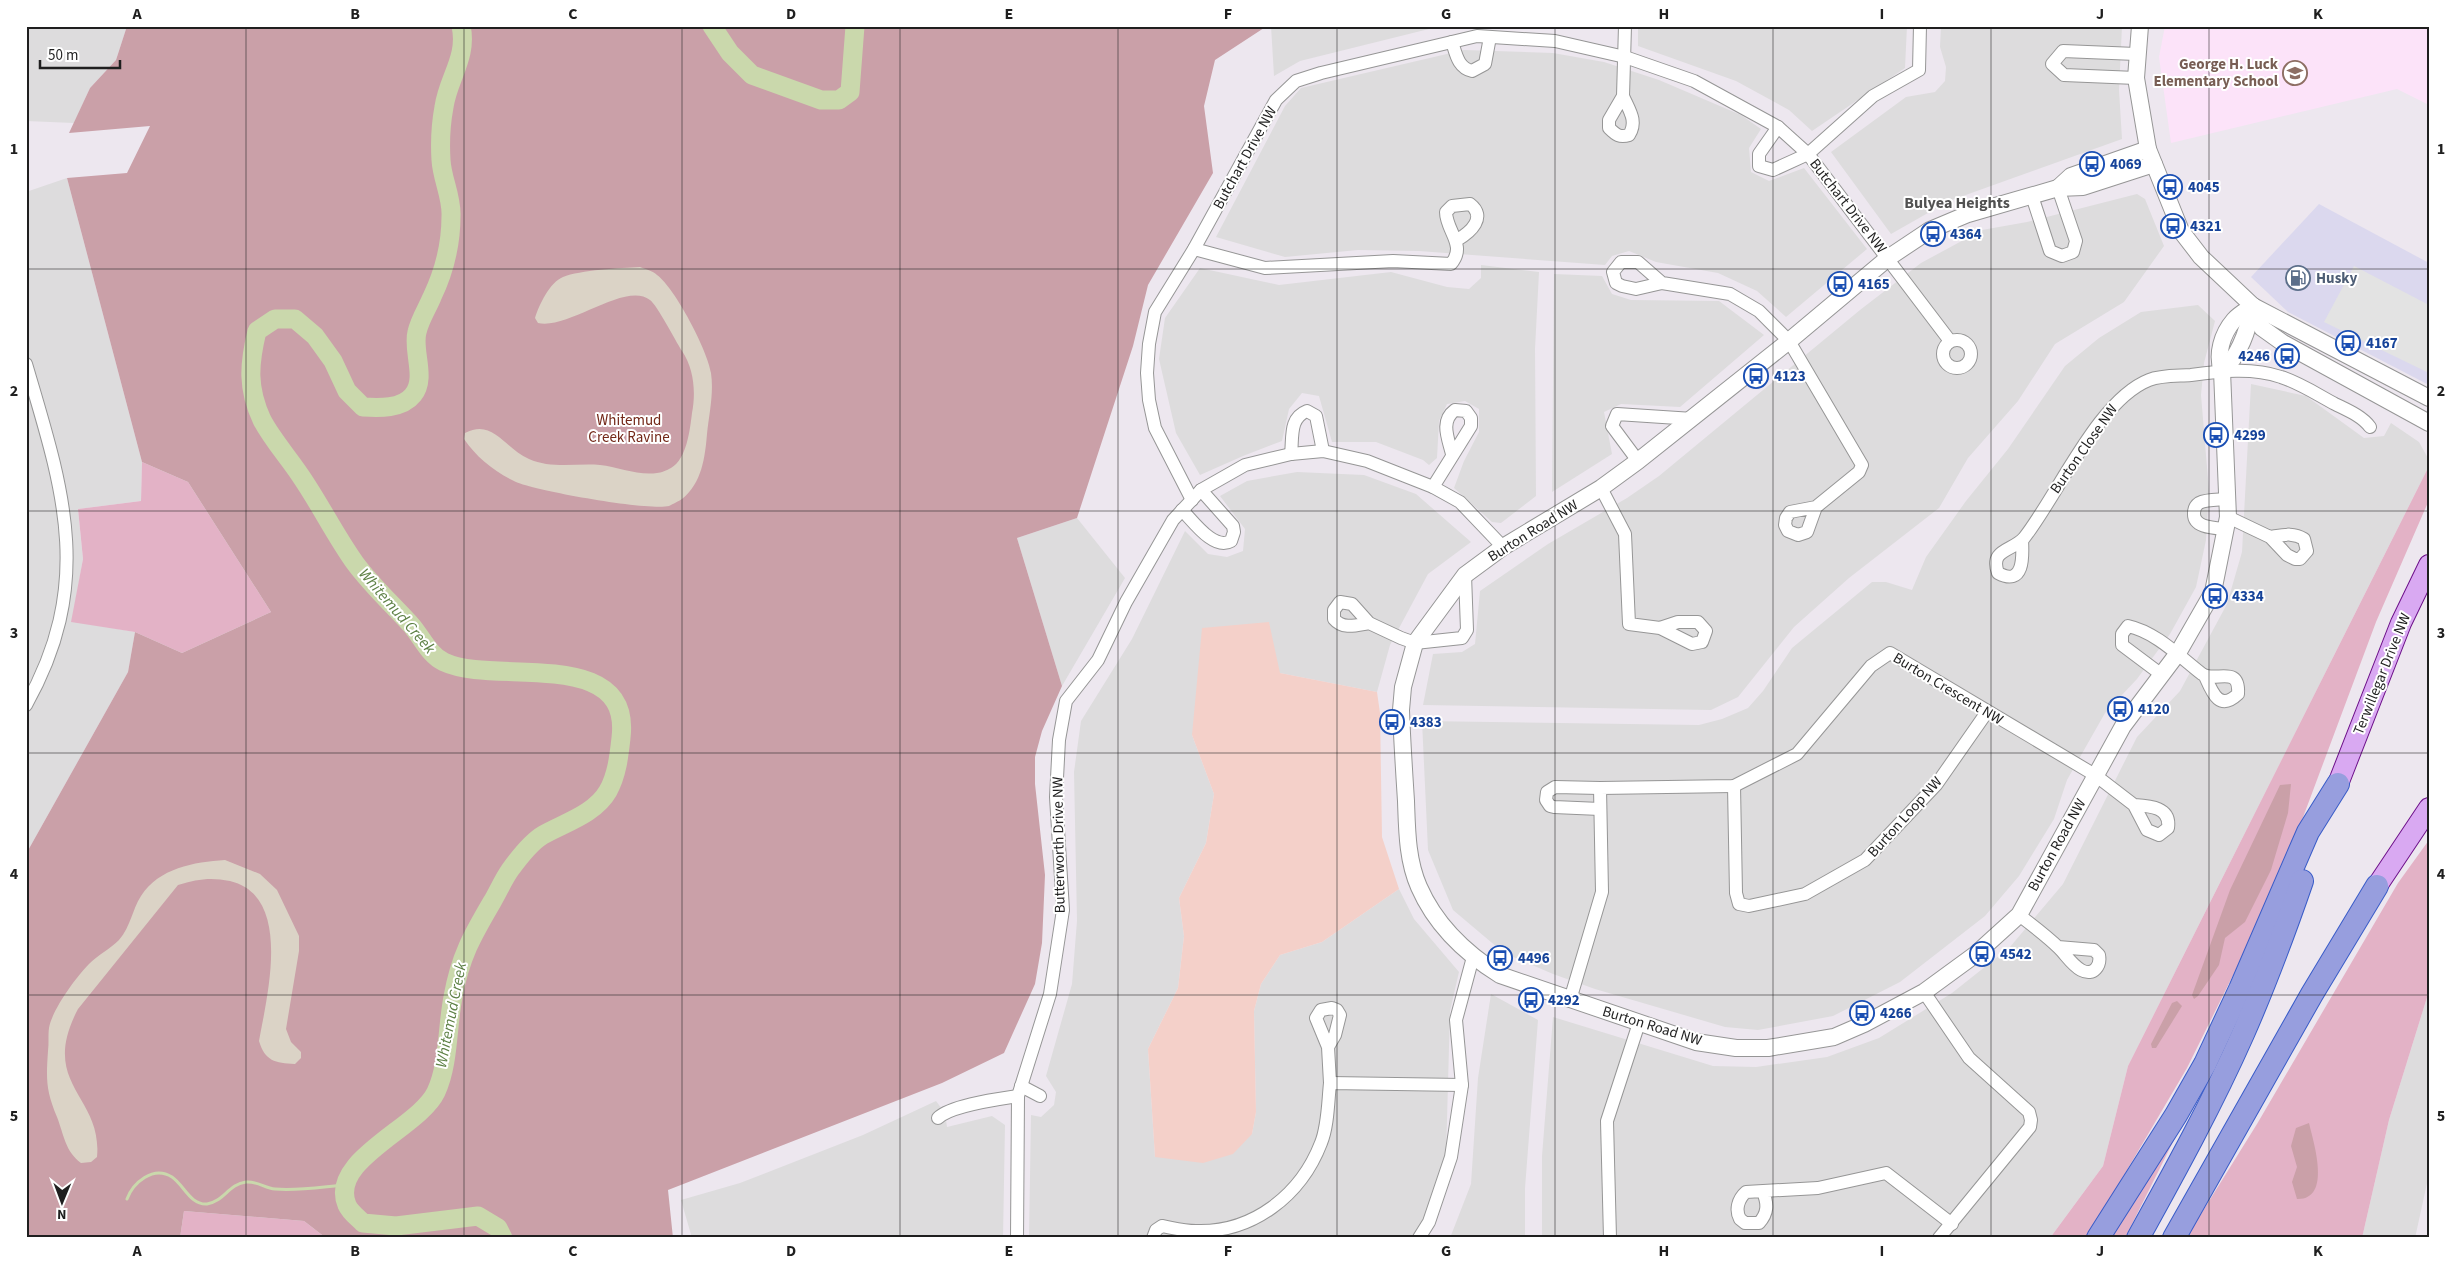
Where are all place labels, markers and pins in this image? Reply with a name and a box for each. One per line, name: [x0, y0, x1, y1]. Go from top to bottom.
place label: George H. Luck Elementary School: [2153, 54, 2279, 92]
school or university icon: George H. Luck Elementary School: [2282, 60, 2308, 86]
bus stop icon: 4069: [2079, 151, 2105, 177]
place label: 4069: [2110, 154, 2142, 175]
bus stop icon: 4045: [2157, 174, 2183, 200]
place label: 4045: [2188, 177, 2220, 198]
bus stop icon: 4321: [2160, 213, 2186, 239]
place label: 4321: [2190, 216, 2222, 237]
bus stop icon: 4364: [1920, 221, 1946, 247]
place label: 4364: [1950, 224, 1982, 245]
fuel station icon: Husky: [2285, 265, 2311, 291]
place label: Husky: [2316, 268, 2357, 289]
bus stop icon: 4165: [1827, 271, 1853, 297]
place label: 4165: [1858, 274, 1890, 295]
bus stop icon: 4167: [2335, 330, 2361, 356]
place label: 4167: [2366, 333, 2398, 354]
bus stop icon: 4246: [2274, 343, 2300, 369]
place label: 4246: [2238, 346, 2270, 367]
bus stop icon: 4123: [1743, 363, 1769, 389]
place label: 4123: [1774, 366, 1806, 387]
bus stop icon: 4299: [2203, 422, 2229, 448]
place label: 4299: [2234, 425, 2266, 446]
bus stop icon: 4334: [2202, 583, 2228, 609]
place label: 4334: [2232, 586, 2264, 607]
bus stop icon: 4120: [2107, 696, 2133, 722]
place label: 4120: [2138, 699, 2170, 720]
bus stop icon: 4383: [1379, 709, 1405, 735]
place label: 4383: [1410, 712, 1442, 733]
bus stop icon: 4542: [1969, 941, 1995, 967]
place label: 4542: [2000, 944, 2032, 965]
bus stop icon: 4496: [1487, 945, 1513, 971]
place label: 4496: [1518, 948, 1550, 969]
bus stop icon: 4292: [1518, 987, 1544, 1013]
place label: 4292: [1548, 990, 1580, 1011]
bus stop icon: 4266: [1849, 1000, 1875, 1026]
place label: 4266: [1880, 1003, 1912, 1024]

